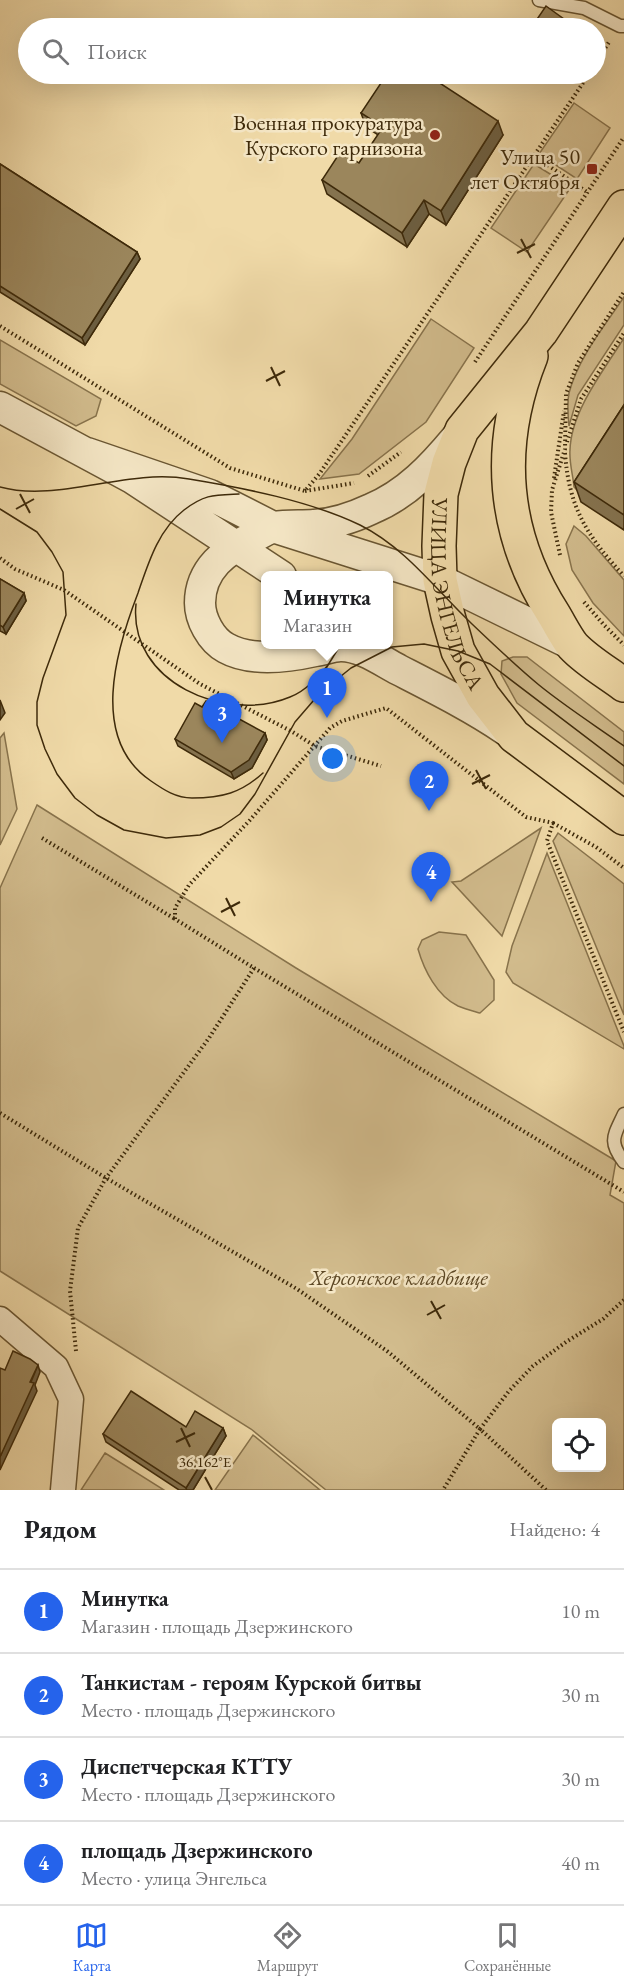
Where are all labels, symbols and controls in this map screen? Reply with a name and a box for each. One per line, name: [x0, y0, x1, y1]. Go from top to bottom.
search box: [18, 18, 606, 84]
icon: search: [39, 35, 72, 68]
text: Поиск: [87, 37, 147, 66]
place label: Военная прокуратура Курского гарнизона: [233, 108, 423, 162]
marker: Военная прокуратура Курского гарнизона: [428, 128, 442, 142]
place label: Улица 50 лет Октября: [470, 142, 580, 196]
marker: Улица 50 лет Октября: [585, 162, 599, 176]
street label: УЛИЦА ЭНГЕЛЬСА: [424, 496, 491, 696]
popup: [261, 571, 393, 649]
text: Минутка: [283, 583, 371, 612]
text: Магазин: [283, 612, 352, 638]
pin: 1: [308, 668, 346, 718]
pin: 3: [202, 694, 242, 743]
your location: [318, 744, 347, 773]
pin: 2: [410, 762, 448, 811]
pin: 4: [412, 852, 450, 902]
park label: Херсонское кладбище: [308, 1263, 488, 1292]
map controls: [552, 1418, 606, 1472]
button: locate: [552, 1418, 606, 1472]
text: 36.162°E: [179, 1452, 232, 1471]
text: Рядом: [24, 1512, 97, 1546]
text: Найдено: 4: [509, 1516, 600, 1542]
text: Минутка: [81, 1584, 169, 1613]
text: 1: [38, 1598, 49, 1624]
text: 10 m: [561, 1598, 600, 1624]
text: Магазин · площадь Дзержинского: [81, 1613, 353, 1639]
text: Танкистам - героям Курской битвы: [81, 1668, 422, 1697]
text: 2: [38, 1682, 49, 1708]
text: 30 m: [561, 1682, 600, 1708]
text: Место · площадь Дзержинского: [81, 1697, 335, 1723]
text: Диспетчерская КТТУ: [81, 1752, 292, 1781]
text: 3: [38, 1766, 49, 1792]
text: 30 m: [561, 1766, 600, 1792]
text: Место · площадь Дзержинского: [81, 1781, 335, 1807]
text: площадь Дзержинского: [81, 1836, 312, 1865]
text: 4: [38, 1850, 49, 1876]
text: 40 m: [561, 1850, 600, 1876]
text: Место · улица Энгельса: [81, 1865, 267, 1891]
tab: Карта: [73, 1919, 111, 1976]
tab: Маршрут: [257, 1919, 318, 1976]
tab: Сохранённые: [464, 1919, 551, 1976]

